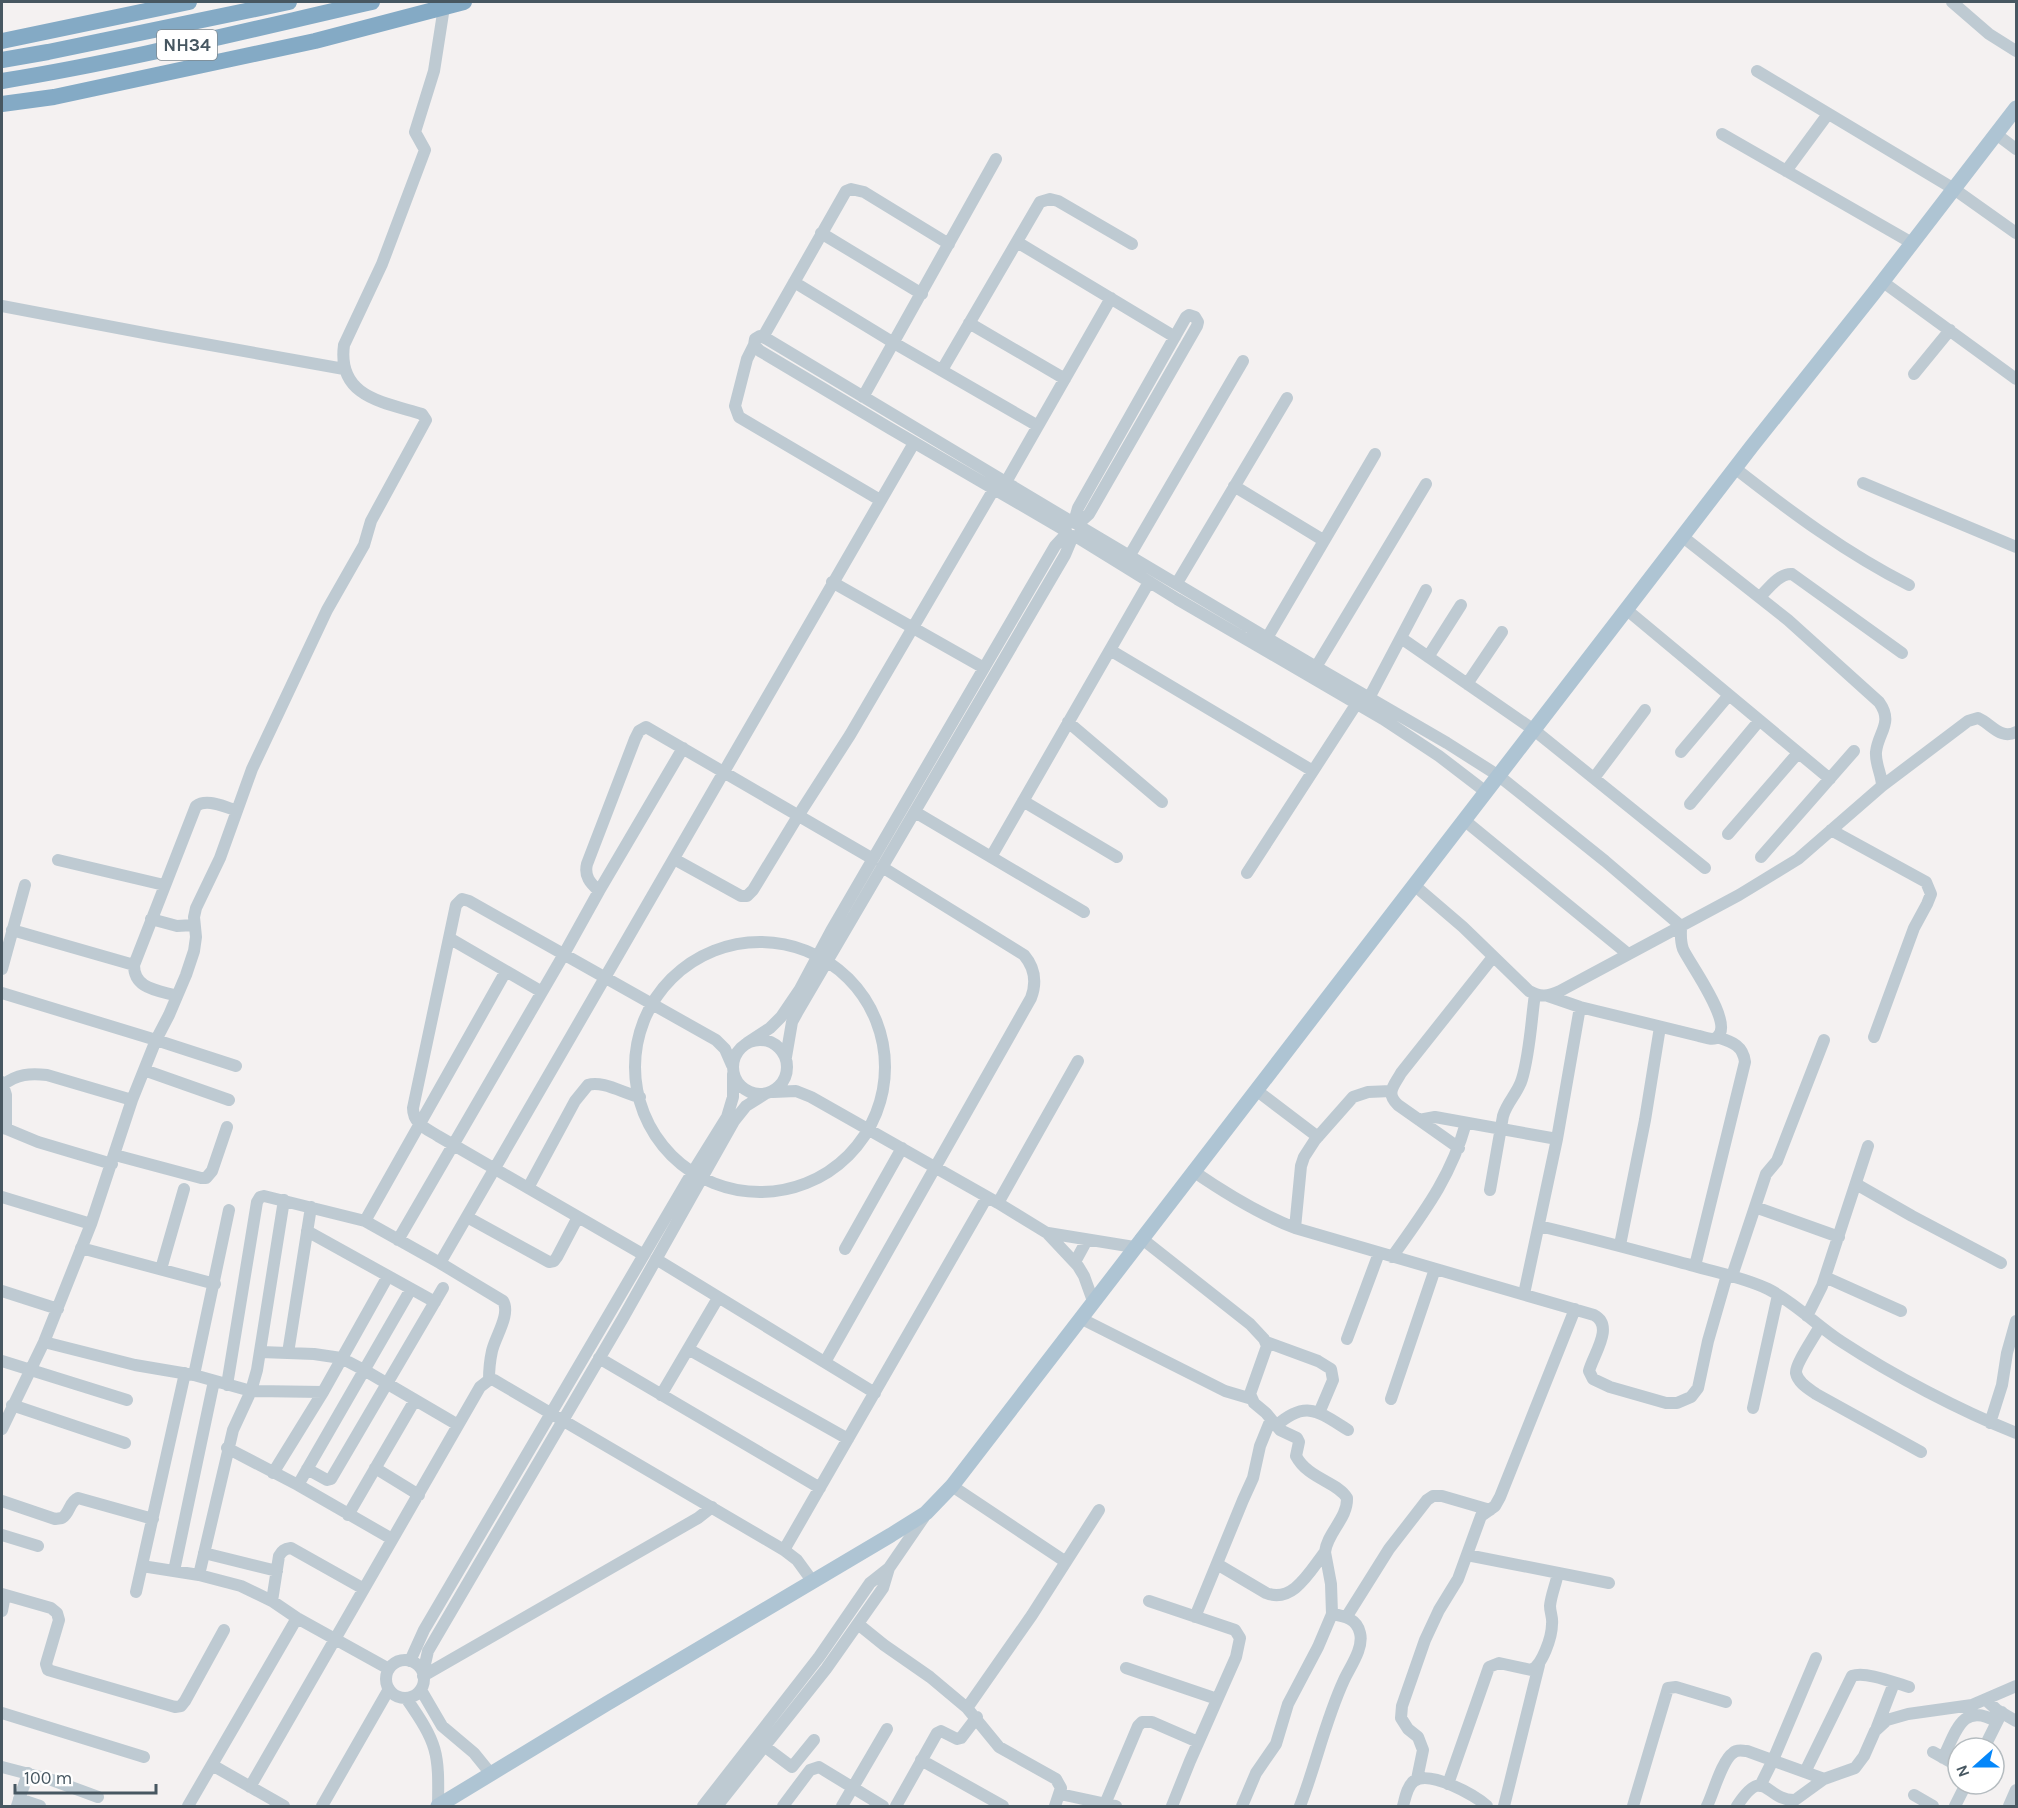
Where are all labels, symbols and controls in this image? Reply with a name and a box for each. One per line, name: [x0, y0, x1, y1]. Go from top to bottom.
road number: NH34: [157, 30, 217, 60]
north arrow: [1946, 1736, 2006, 1796]
scale bar: [15, 1757, 156, 1795]
text: N: [1952, 1762, 1973, 1780]
text: 100 m: [24, 1767, 72, 1789]

